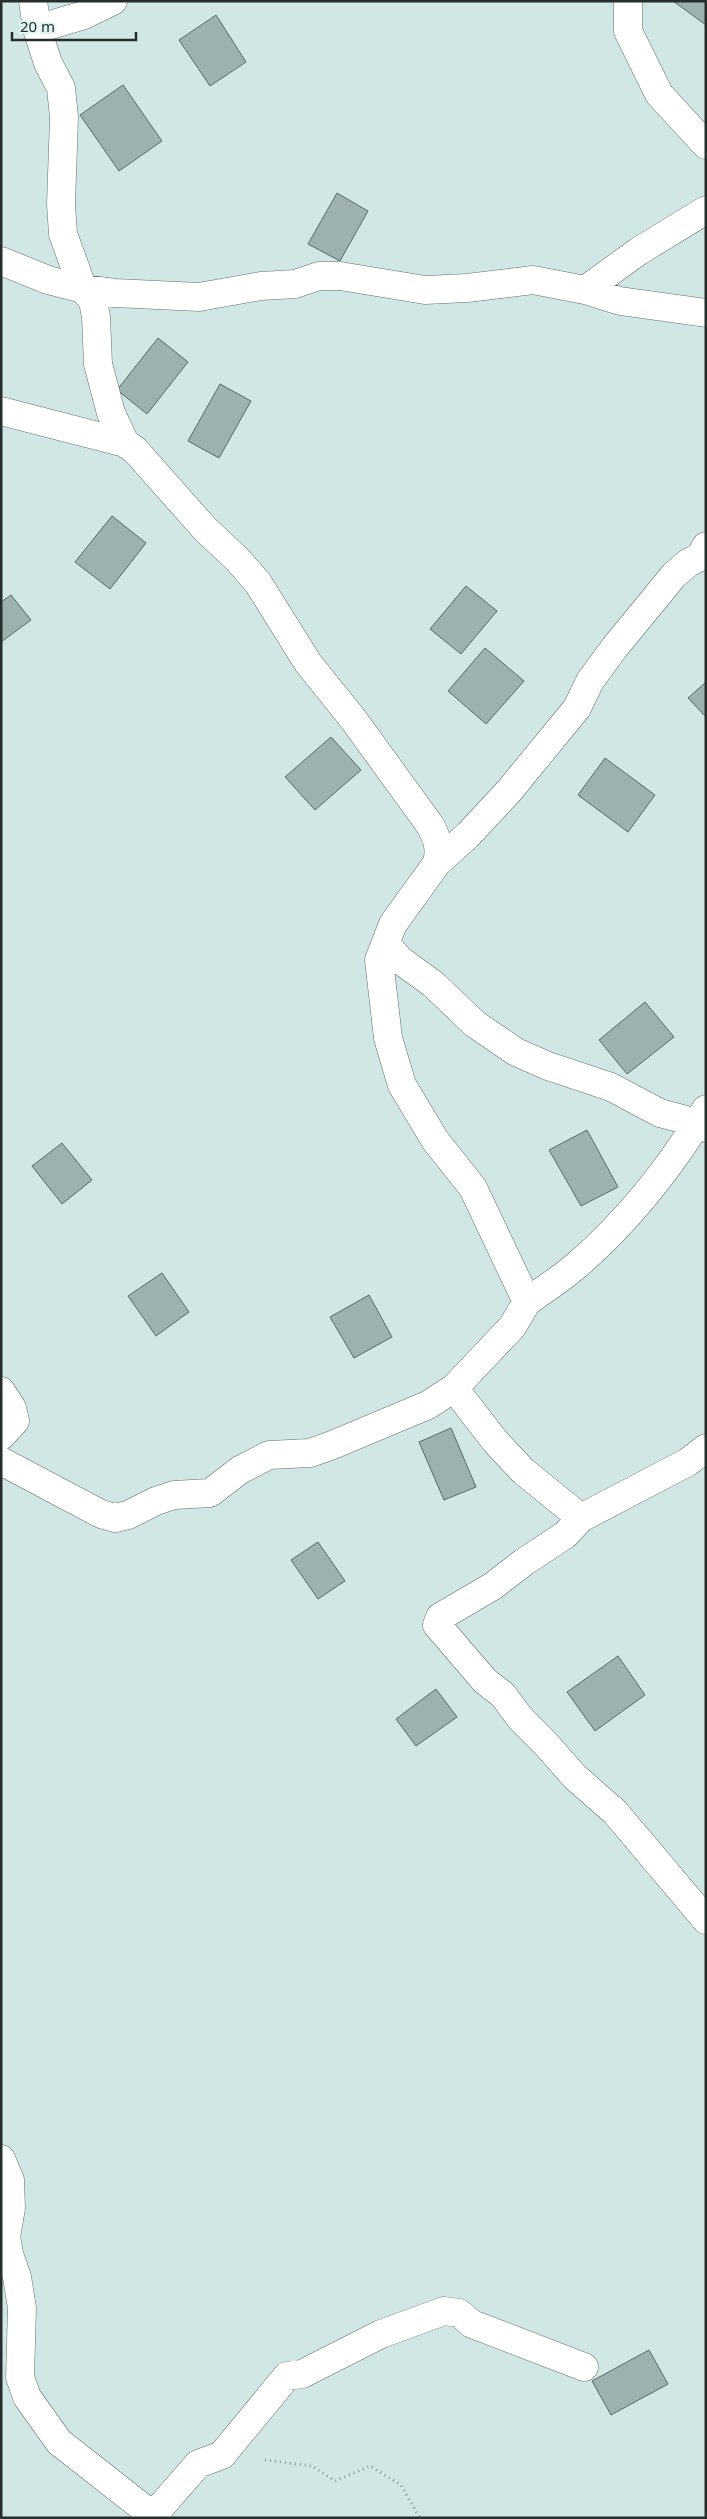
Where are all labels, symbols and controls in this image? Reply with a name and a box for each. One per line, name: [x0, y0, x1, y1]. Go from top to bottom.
scale bar: [12, 10, 136, 42]
text: 20 m: [20, 16, 55, 36]

